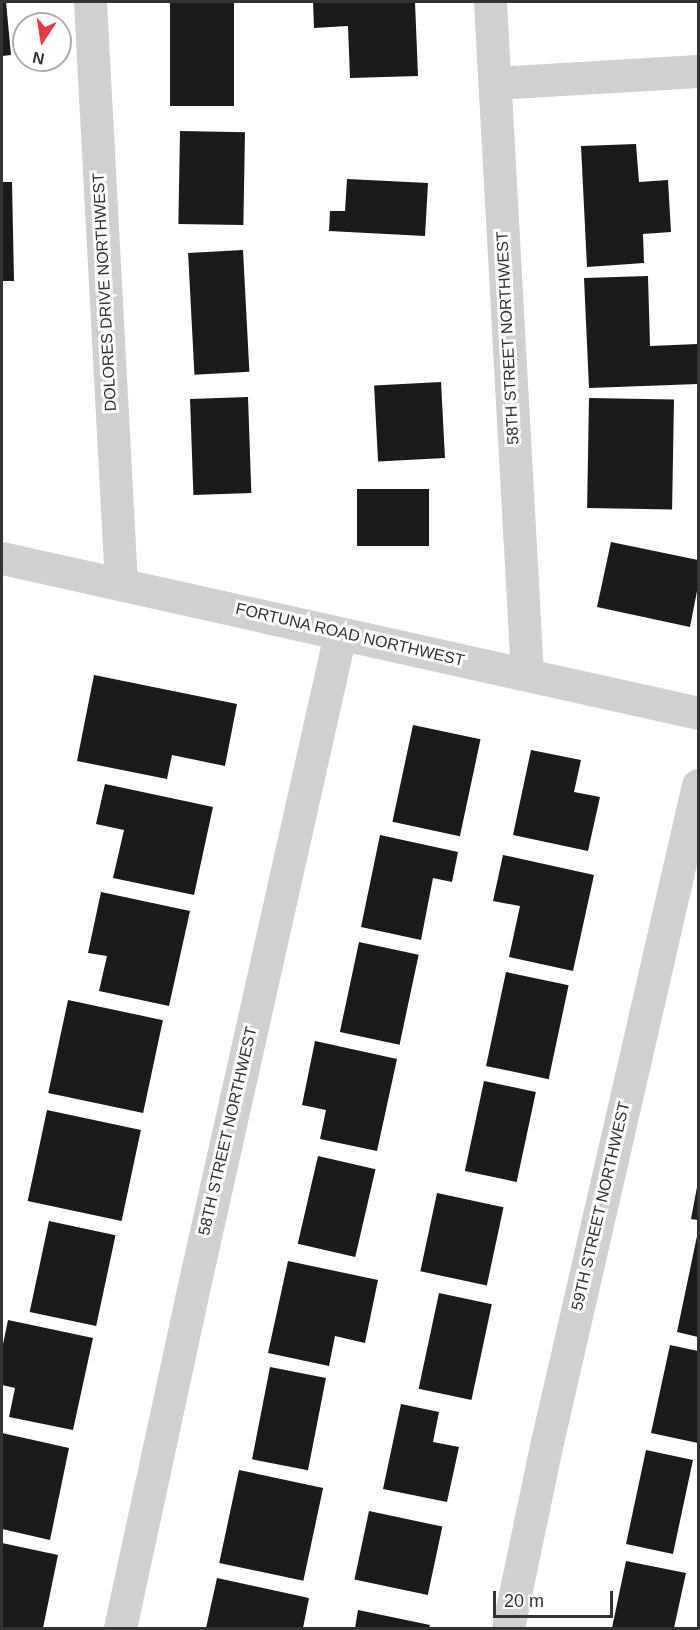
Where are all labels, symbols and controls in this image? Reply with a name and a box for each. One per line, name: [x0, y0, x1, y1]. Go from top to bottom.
north arrow: [12, 12, 72, 72]
text: N: [31, 49, 46, 68]
street label: DOLORES DRIVE NORTHWEST: [89, 172, 121, 412]
street label: 58TH STREET NORTHWEST: [493, 231, 523, 445]
street label: FORTUNA ROAD NORTHWEST: [233, 599, 467, 671]
street label: 58TH STREET NORTHWEST: [195, 1025, 261, 1237]
street label: 59TH STREET NORTHWEST: [568, 1100, 634, 1312]
scale bar: [496, 1579, 616, 1617]
text: 20 m: [504, 1591, 544, 1611]

